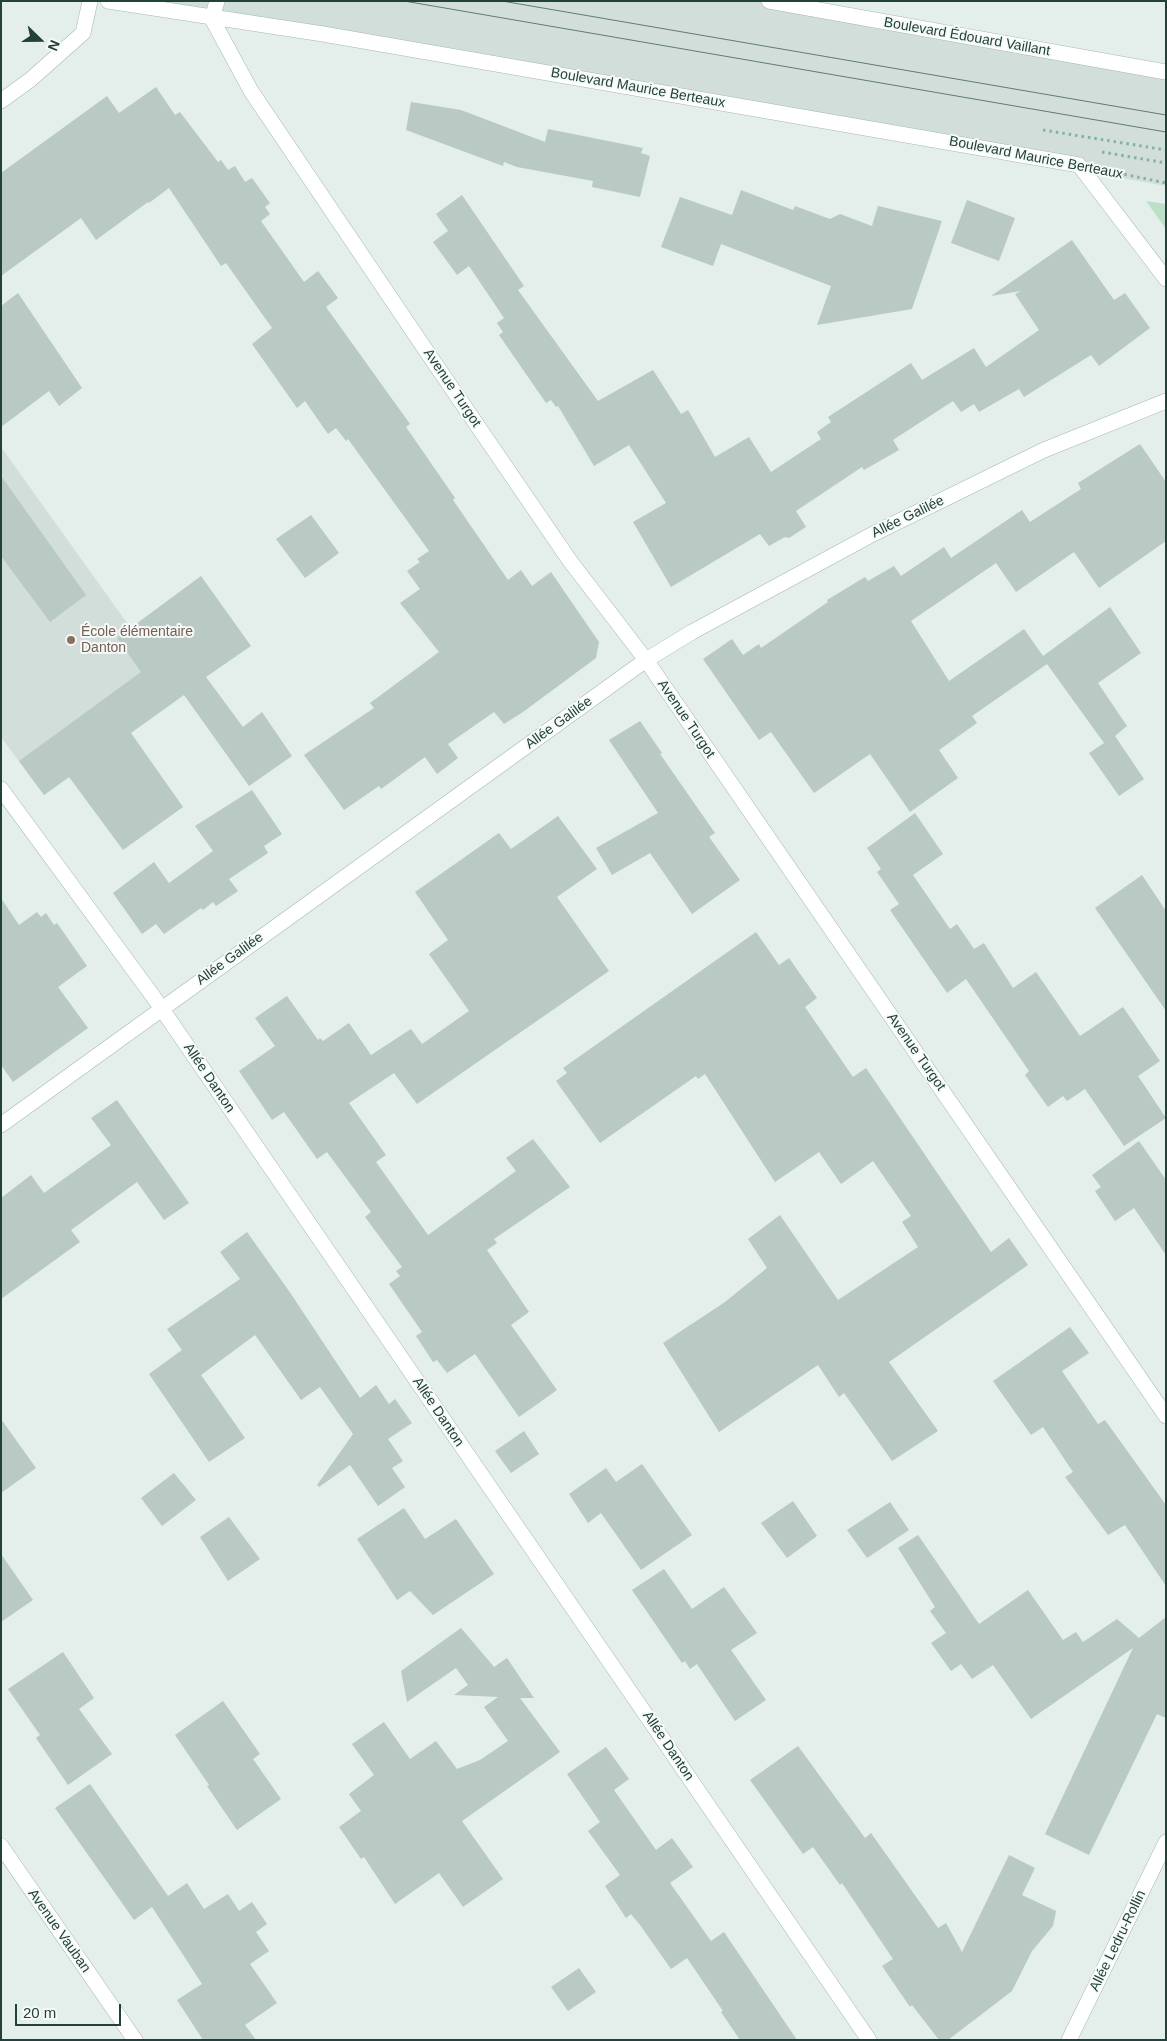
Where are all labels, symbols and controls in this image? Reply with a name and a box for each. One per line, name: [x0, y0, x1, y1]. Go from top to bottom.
street label: Boulevard Édouard Vaillant: [883, 14, 1051, 60]
north arrow: [15, 15, 65, 65]
text: N: [45, 38, 63, 53]
street label: Boulevard Maurice Berteaux: [550, 64, 726, 112]
street label: Boulevard Maurice Berteaux: [948, 133, 1124, 183]
street label: Avenue Turgot: [420, 346, 484, 430]
street label: Allée Galilée: [869, 492, 947, 542]
place label: École élémentaire Danton: [81, 624, 193, 656]
marker: École élémentaire Danton: [65, 634, 77, 646]
street label: Avenue Turgot: [654, 677, 718, 761]
street label: Allée Galilée: [522, 693, 596, 753]
street label: Allée Galilée: [193, 929, 267, 989]
street label: Avenue Turgot: [883, 1010, 949, 1094]
street label: Allée Danton: [180, 1040, 238, 1116]
street label: Allée Danton: [409, 1374, 467, 1450]
street label: Allée Danton: [639, 1708, 697, 1784]
street label: Avenue Vauban: [24, 1886, 94, 1976]
street label: Allée Ledru-Rollin: [1086, 1888, 1150, 1994]
scale bar: [18, 1994, 124, 2026]
text: 20 m: [23, 2004, 56, 2021]

